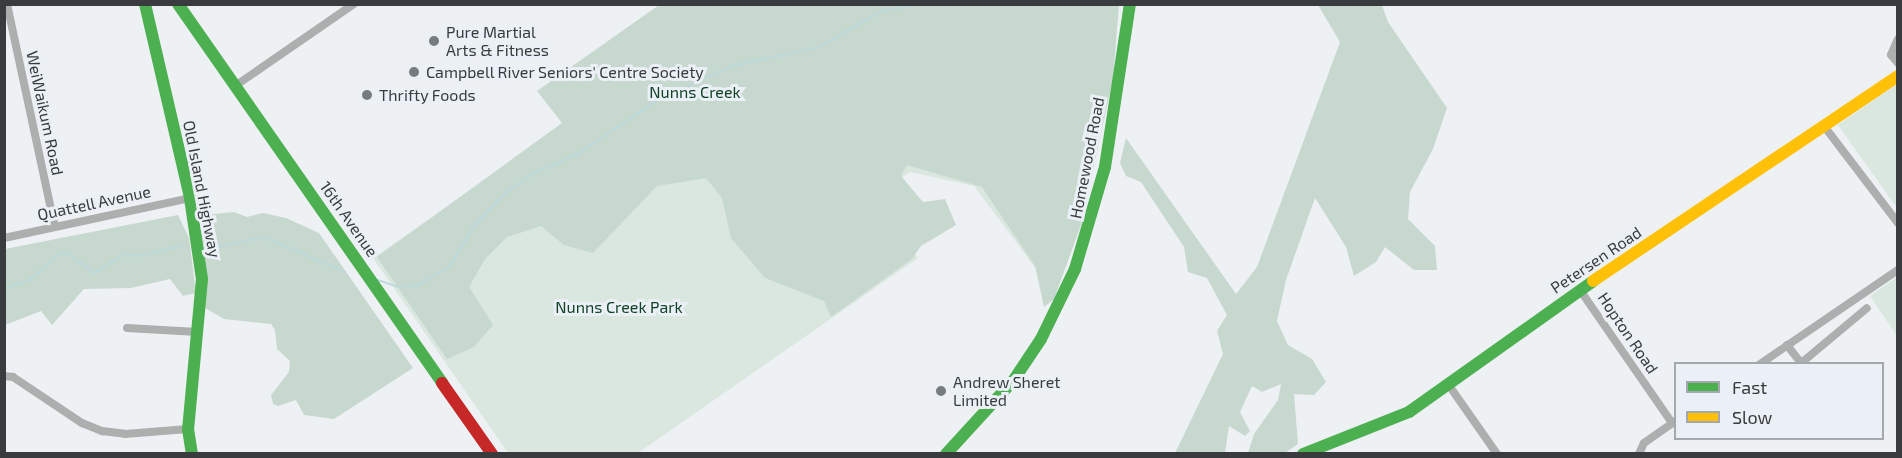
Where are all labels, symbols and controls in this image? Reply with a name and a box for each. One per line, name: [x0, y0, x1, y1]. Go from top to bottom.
place label: Pure Martial Arts & Fitness: [446, 22, 549, 60]
marker: Pure Martial Arts & Fitness: [427, 34, 441, 48]
street label: WeiWaikum Road: [22, 49, 68, 177]
place label: Campbell River Seniors' Centre Society: [426, 62, 705, 82]
marker: Campbell River Seniors' Centre Society: [407, 65, 421, 79]
park label: Nunns Creek: [649, 82, 741, 102]
place label: Thrifty Foods: [379, 85, 476, 105]
marker: Thrifty Foods: [360, 88, 374, 102]
street label: Homewood Road: [1066, 96, 1108, 220]
street label: Old Island Highway: [179, 119, 225, 259]
street label: 16th Avenue: [316, 177, 382, 261]
street label: Quattell Avenue: [35, 182, 153, 224]
street label: Petersen Road: [1547, 223, 1645, 297]
street label: Hopton Road: [1594, 289, 1662, 377]
park label: Nunns Creek Park: [555, 297, 683, 317]
legend: [1674, 362, 1884, 440]
place label: Andrew Sheret Limited: [953, 372, 1061, 410]
text: Fast: [1732, 376, 1767, 398]
marker: Andrew Sheret Limited: [934, 384, 948, 398]
text: Slow: [1732, 406, 1772, 428]

